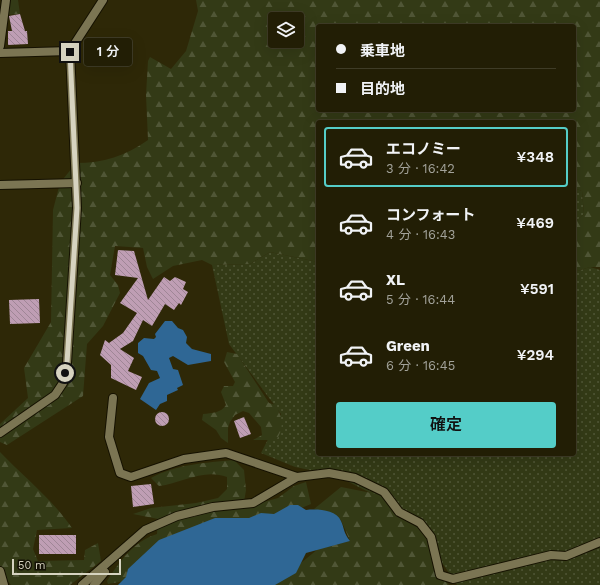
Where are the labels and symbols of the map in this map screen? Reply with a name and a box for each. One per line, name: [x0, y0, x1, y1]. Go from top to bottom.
callout: 1 分: [84, 38, 132, 66]
route end: [61, 43, 79, 61]
route start: [56, 364, 74, 382]
scale bar: [12, 557, 121, 576]

